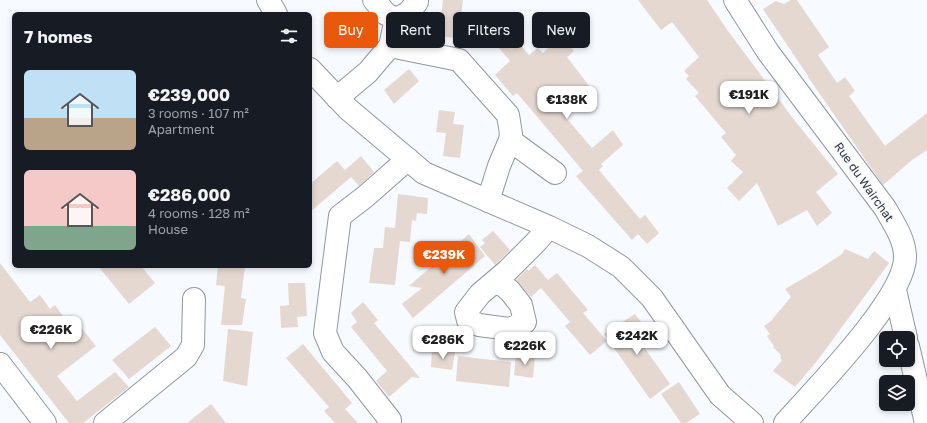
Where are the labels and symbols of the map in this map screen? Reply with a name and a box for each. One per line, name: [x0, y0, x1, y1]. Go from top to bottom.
pin: €191K: [721, 81, 777, 115]
pin: €138K: [539, 86, 595, 120]
street label: Rue du Wairchat: [831, 139, 898, 225]
pin: €239K: [416, 241, 472, 275]
pin: €226K: [23, 316, 79, 350]
pin: €242K: [609, 322, 665, 356]
pin: €286K: [415, 326, 471, 360]
pin: €226K: [497, 332, 553, 366]

